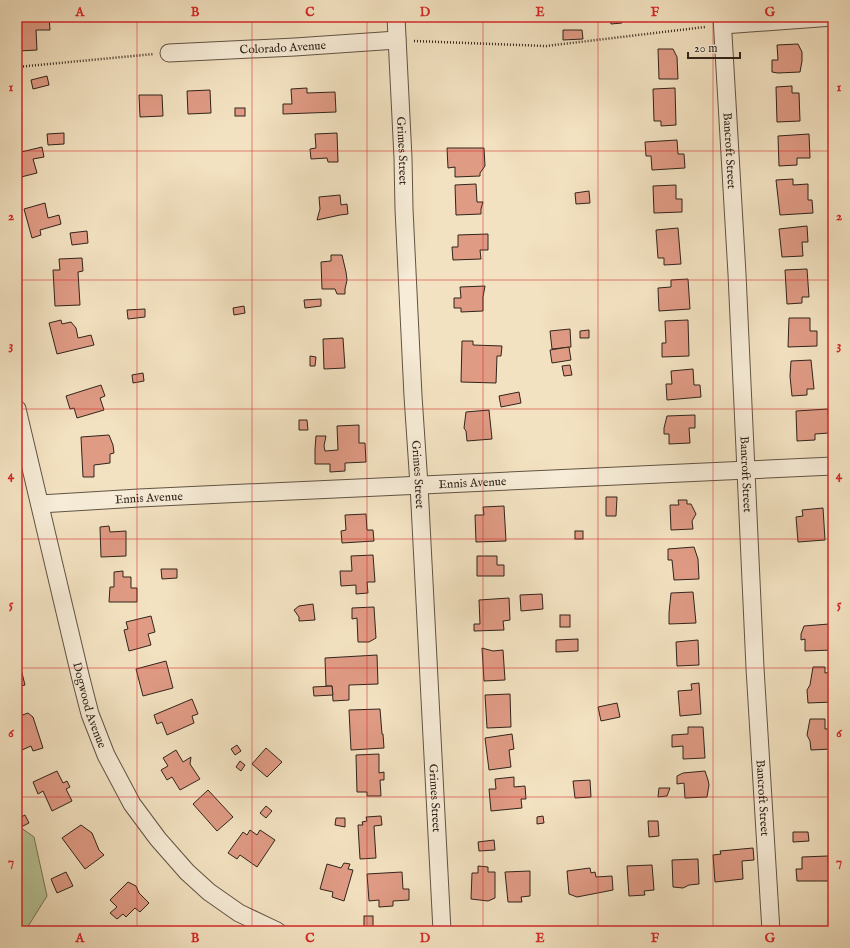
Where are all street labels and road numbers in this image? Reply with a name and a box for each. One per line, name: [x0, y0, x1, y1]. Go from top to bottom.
street label: Colorado Avenue: [239, 37, 327, 57]
street label: Bancroft Street: [720, 112, 740, 189]
street label: Grimes Street: [393, 116, 411, 185]
street label: Bancroft Street: [737, 436, 755, 513]
street label: Grimes Street: [408, 440, 428, 509]
street label: Ennis Avenue: [438, 474, 507, 492]
street label: Ennis Avenue: [114, 488, 184, 507]
street label: Dogwood Avenue: [70, 661, 110, 751]
street label: Bancroft Street: [753, 759, 773, 837]
street label: Grimes Street: [426, 763, 444, 833]

